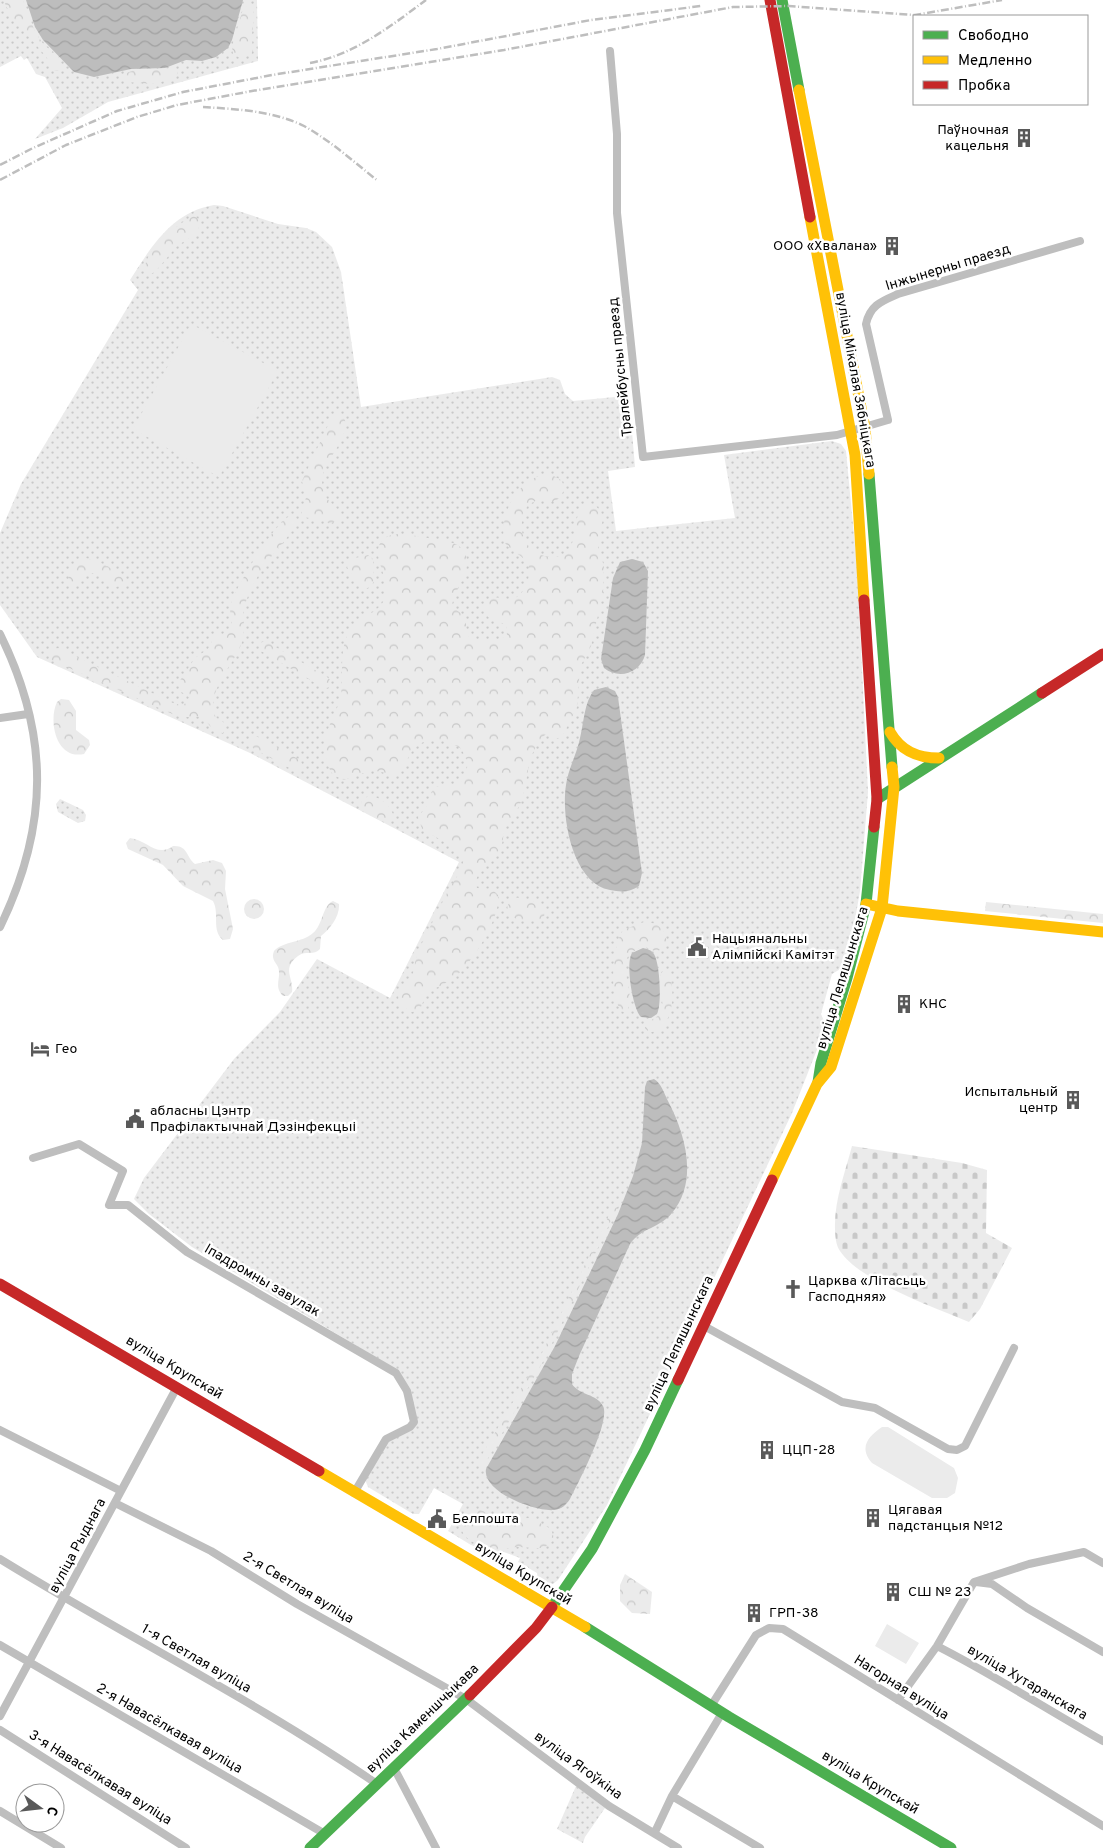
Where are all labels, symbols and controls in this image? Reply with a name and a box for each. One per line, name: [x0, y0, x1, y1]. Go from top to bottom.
legend: [913, 15, 1088, 105]
text: Свободно: [958, 27, 1029, 46]
text: Медленно: [958, 52, 1032, 71]
text: Пробка: [958, 77, 1010, 96]
place label: Паўночная кацельня: [937, 122, 1009, 155]
building icon: Паўночная кацельня: [1013, 127, 1035, 149]
building icon: ООО «Хвалана»: [881, 235, 903, 257]
place label: ООО «Хвалана»: [773, 238, 877, 255]
street label: Інжынерны праезд: [883, 241, 1013, 295]
street label: вуліца Мікалая Зябніцкага: [831, 291, 879, 469]
street label: Тралейбусны праезд: [605, 297, 637, 437]
street label: вуліца Лепяшынскага: [813, 905, 873, 1051]
place label: Нацыянальны Алімпійскі Камітэт: [712, 931, 835, 964]
public building icon: Нацыянальны Алімпійскі Камітэт: [686, 936, 708, 958]
building icon: КНС: [893, 993, 915, 1015]
place label: КНС: [919, 996, 947, 1013]
hotel icon: Гео: [29, 1038, 51, 1060]
place label: Гео: [55, 1041, 77, 1058]
place label: Испытальный центр: [964, 1084, 1058, 1117]
building icon: Испытальный центр: [1062, 1089, 1084, 1111]
place label: абласны Цэнтр Прафілактычнай Дэзінфекцыі: [150, 1103, 356, 1136]
public building icon: абласны Цэнтр Прафілактычнай Дэзінфекцыі: [124, 1108, 146, 1130]
street label: Іпадромны завулак: [201, 1241, 323, 1321]
street label: вуліца Лепяшынскага: [640, 1273, 718, 1415]
place label: Царква «Літасьць Гасподняя»: [808, 1273, 926, 1306]
church icon: Царква «Літасьць Гасподняя»: [782, 1278, 804, 1300]
street label: вуліца Крупскай: [122, 1332, 226, 1404]
building icon: ЦЦП-28: [756, 1439, 778, 1461]
place label: ЦЦП-28: [782, 1442, 835, 1459]
street label: вуліца Рыднага: [46, 1496, 110, 1596]
place label: Цягавая падстанцыя №12: [888, 1502, 1003, 1535]
building icon: Цягавая падстанцыя №12: [862, 1507, 884, 1529]
public building icon: Белпошта: [426, 1508, 448, 1530]
place label: Белпошта: [452, 1511, 519, 1528]
street label: вуліца Крупскай: [471, 1538, 575, 1610]
street label: 2-я Светлая вуліца: [240, 1548, 356, 1628]
building icon: СШ № 23: [882, 1581, 904, 1603]
place label: СШ № 23: [908, 1584, 972, 1601]
building icon: ГРП-38: [743, 1602, 765, 1624]
place label: ГРП-38: [769, 1605, 819, 1622]
street label: 1-я Светлая вуліца: [138, 1621, 254, 1697]
street label: вуліца Хутаранскага: [964, 1642, 1090, 1724]
street label: Нагорная вуліца: [850, 1652, 952, 1724]
street label: вуліца Каменшчыкава: [363, 1661, 483, 1777]
street label: 2-я Навасёлкавая вуліца: [93, 1680, 245, 1778]
street label: 3-я Навасёлкавая вуліца: [25, 1727, 175, 1829]
street label: вуліца Ягоўкіна: [531, 1728, 625, 1804]
street label: вуліца Крупскай: [818, 1747, 922, 1819]
north arrow: [15, 1783, 65, 1833]
text: С: [42, 1804, 60, 1818]

